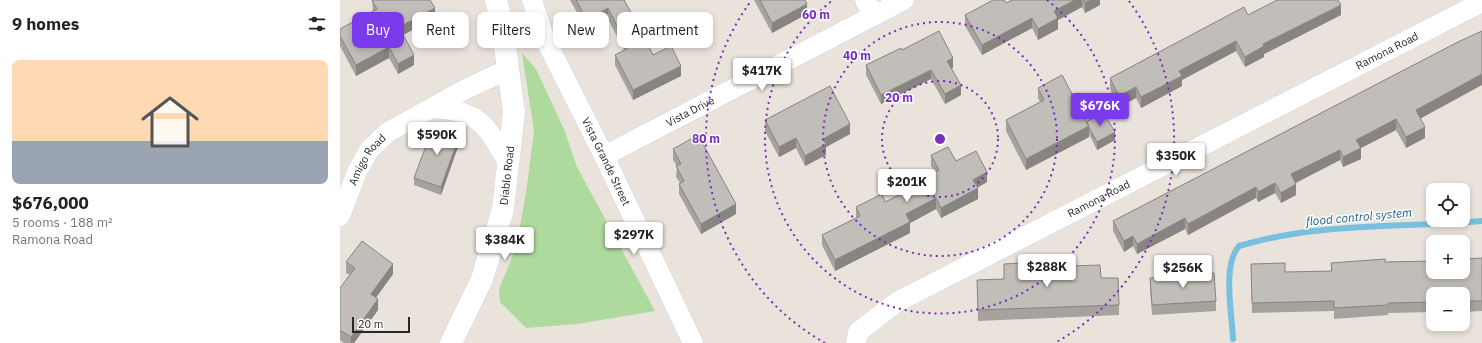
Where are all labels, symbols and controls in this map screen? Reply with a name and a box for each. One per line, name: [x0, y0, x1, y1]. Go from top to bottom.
text: 60 m: [802, 7, 830, 22]
chip: Buy: [352, 12, 404, 48]
chip: Rent: [412, 12, 469, 48]
chip: Filters: [477, 12, 545, 48]
chip: New: [553, 12, 609, 48]
chip: Apartment: [617, 12, 713, 48]
text: 9 homes: [12, 13, 79, 35]
icon: filters: [306, 13, 328, 35]
street label: Ramona Road: [1353, 29, 1421, 73]
text: 40 m: [843, 48, 871, 63]
pin: $417K: [734, 58, 790, 92]
text: $417K: [742, 62, 782, 79]
icon: home: [134, 86, 206, 158]
text: 20 m: [885, 90, 913, 105]
street label: Vista Drive: [663, 93, 717, 130]
pin: $676K: [1072, 93, 1128, 127]
text: $676K: [1080, 97, 1120, 114]
street label: Vista Grande Street: [579, 115, 634, 208]
pin: $590K: [409, 122, 465, 156]
text: $590K: [417, 126, 457, 143]
street label: Amigo Road: [345, 131, 389, 187]
text: 80 m: [692, 131, 720, 146]
centre of rings: [933, 132, 947, 146]
pin: $350K: [1148, 143, 1204, 177]
street label: Diablo Road: [497, 145, 517, 206]
text: $350K: [1156, 147, 1196, 164]
pin: $201K: [879, 169, 935, 203]
text: $201K: [887, 173, 927, 190]
street label: Ramona Road: [1065, 177, 1132, 220]
map controls: [1426, 183, 1470, 331]
button: locate: [1426, 183, 1470, 227]
text: $676,000: [12, 192, 89, 214]
water label: flood control system: [1304, 204, 1413, 229]
text: 5 rooms · 188 m²: [12, 214, 113, 231]
pin: $297K: [606, 222, 662, 256]
text: $297K: [614, 226, 654, 243]
pin: $384K: [477, 227, 533, 261]
text: Ramona Road: [12, 231, 93, 248]
text: $384K: [485, 231, 525, 248]
button: +: [1426, 235, 1470, 279]
pin: $288K: [1019, 254, 1075, 288]
pin: $256K: [1155, 255, 1211, 289]
text: $288K: [1027, 258, 1067, 275]
text: $256K: [1163, 259, 1203, 276]
button: −: [1426, 287, 1470, 331]
scale bar: [352, 315, 410, 334]
text: 20 m: [358, 317, 383, 331]

